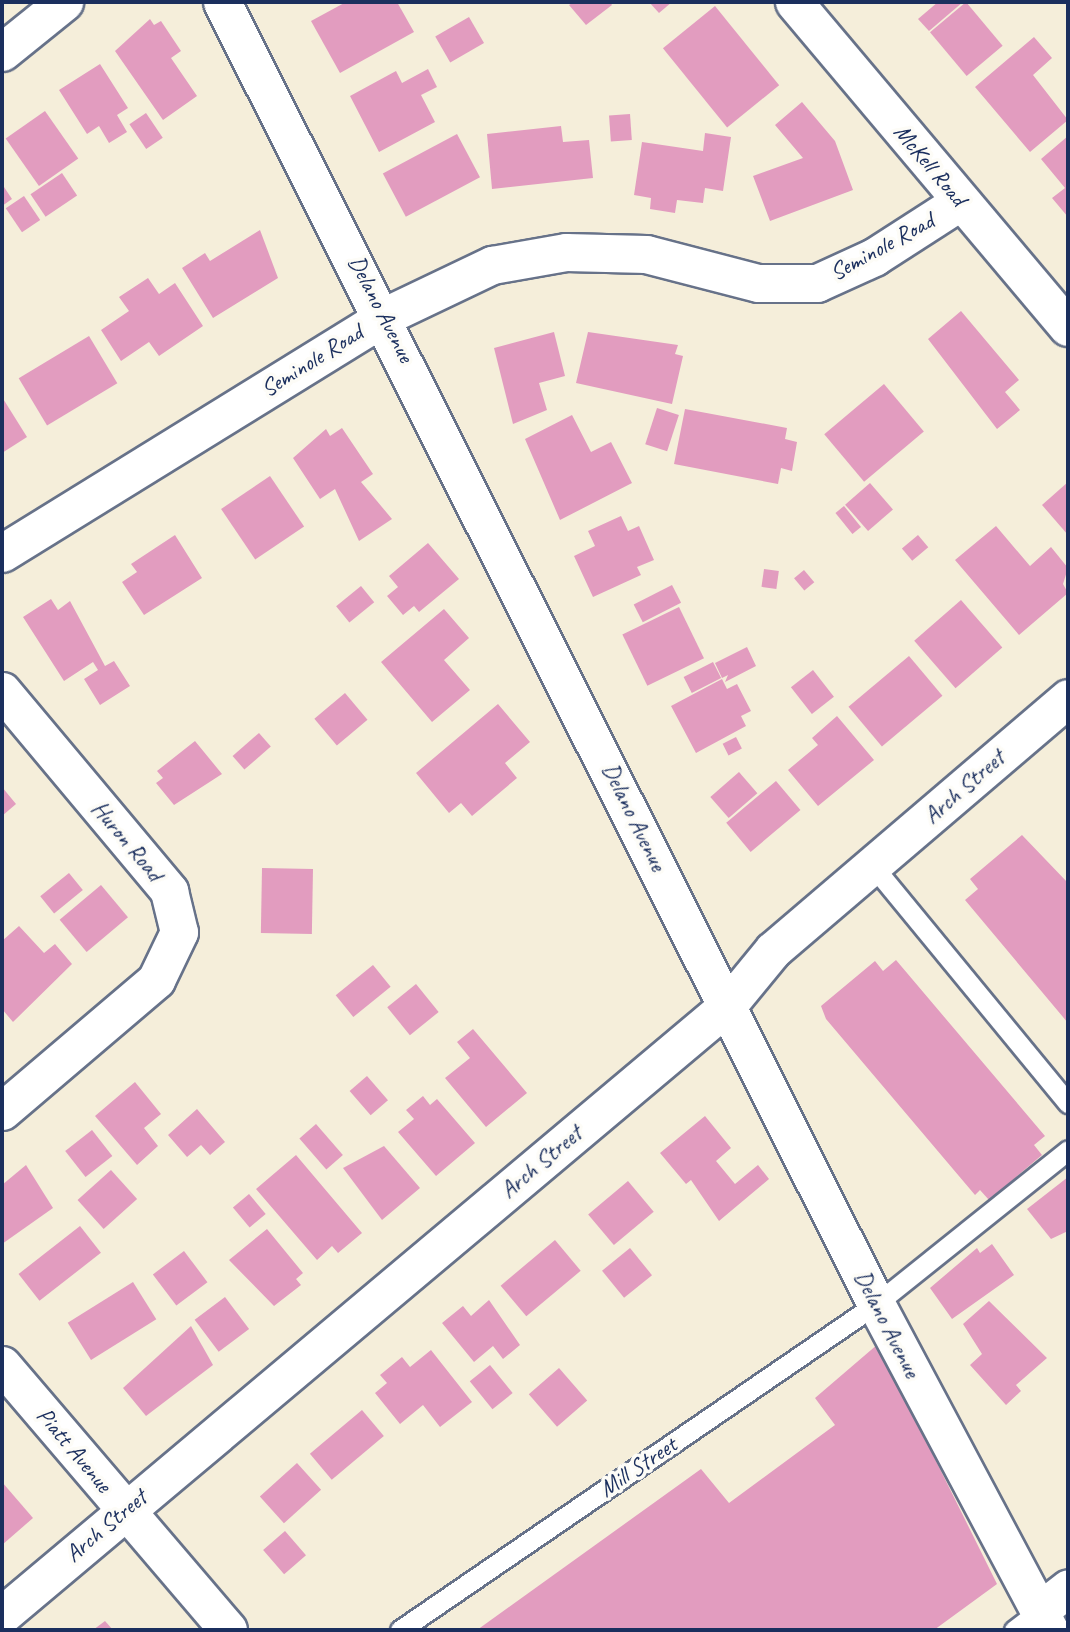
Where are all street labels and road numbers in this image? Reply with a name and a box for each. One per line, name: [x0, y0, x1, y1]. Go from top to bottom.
street label: McKell Road: [887, 118, 973, 212]
street label: Seminole Road: [825, 207, 939, 287]
street label: Delano Avenue: [342, 251, 420, 367]
street label: Seminole Road: [256, 319, 368, 403]
street label: Arch Street: [918, 744, 1010, 830]
street label: Delano Avenue: [596, 759, 672, 875]
street label: Huron Road: [85, 795, 169, 887]
street label: Arch Street: [494, 1120, 588, 1204]
street label: Delano Avenue: [848, 1266, 926, 1382]
street label: Piatt Avenue: [30, 1402, 118, 1498]
street label: Mill Street: [593, 1430, 683, 1504]
street label: Arch Street: [59, 1484, 153, 1568]

